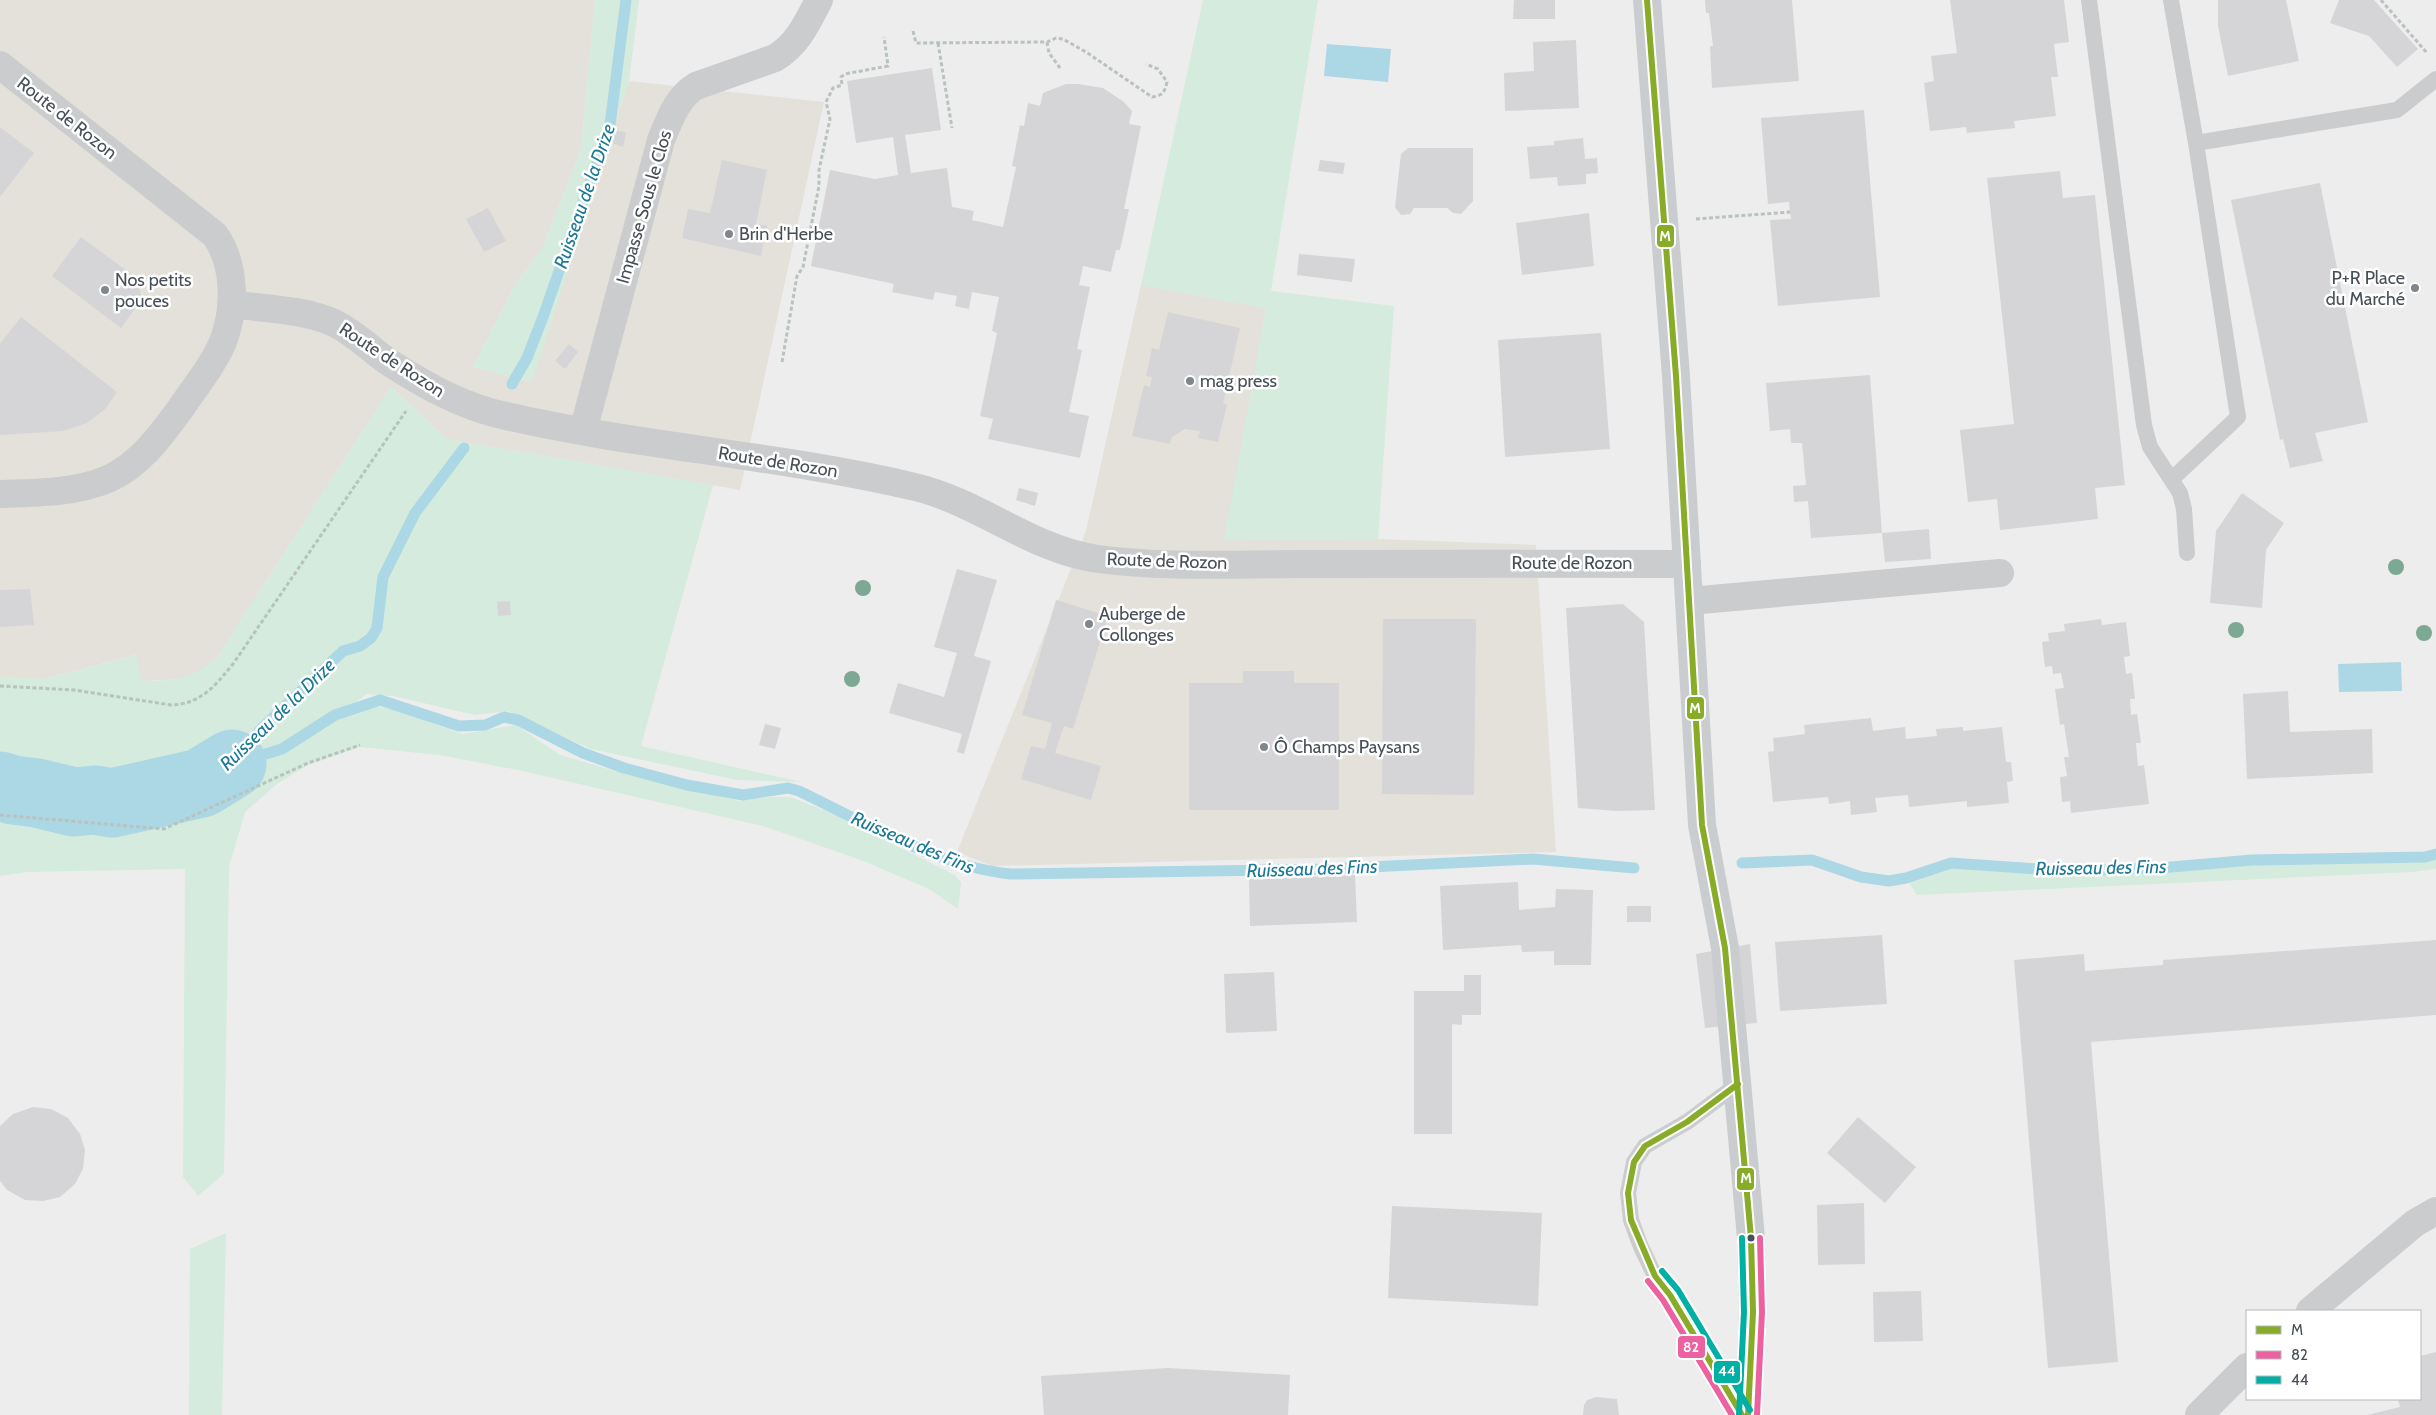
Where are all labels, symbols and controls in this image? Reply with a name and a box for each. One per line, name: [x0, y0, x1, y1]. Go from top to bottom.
street label: Route de Rozon: [13, 72, 121, 164]
water label: Ruisseau de la Drize: [549, 121, 620, 271]
street label: Impasse Sous le Clos: [612, 128, 676, 286]
place label: Brin d'Herbe: [739, 223, 833, 245]
line badge: M: [1656, 224, 1675, 248]
text: M: [1659, 227, 1671, 245]
marker: Brin d'Herbe: [723, 228, 735, 240]
place label: P+R Place du Marché: [2326, 267, 2405, 310]
place label: Nos petits pouces: [115, 269, 191, 312]
marker: P+R Place du Marché: [2409, 282, 2421, 294]
marker: Nos petits pouces: [99, 284, 111, 296]
street label: Route de Rozon: [335, 318, 449, 402]
place label: mag press: [1200, 370, 1277, 392]
marker: mag press: [1184, 375, 1196, 387]
street label: Route de Rozon: [717, 442, 839, 482]
street label: Route de Rozon: [1106, 548, 1228, 574]
street label: Route de Rozon: [1512, 552, 1632, 574]
place label: Auberge de Collonges: [1099, 603, 1186, 646]
marker: Auberge de Collonges: [1083, 618, 1095, 630]
water label: Ruisseau de la Drize: [215, 653, 340, 775]
line badge: M: [1686, 696, 1705, 720]
text: M: [1689, 699, 1701, 717]
place label: Ô Champs Paysans: [1274, 736, 1420, 758]
marker: Ô Champs Paysans: [1258, 741, 1270, 753]
water label: Ruisseau des Fins: [848, 806, 978, 879]
water label: Ruisseau des Fins: [1246, 855, 1378, 882]
water label: Ruisseau des Fins: [2035, 855, 2167, 880]
line badge: M: [1736, 1167, 1755, 1191]
text: M: [1740, 1169, 1752, 1187]
unlabelled marker: [1746, 1233, 1756, 1243]
legend: [2246, 1310, 2421, 1400]
text: M: [2291, 1321, 2303, 1339]
line badge: 82: [1677, 1335, 1706, 1359]
text: 82: [1683, 1338, 1699, 1356]
text: 82: [2291, 1346, 2308, 1364]
line badge: 44: [1713, 1360, 1741, 1384]
text: 44: [1718, 1362, 1736, 1380]
text: 44: [2291, 1371, 2309, 1389]

